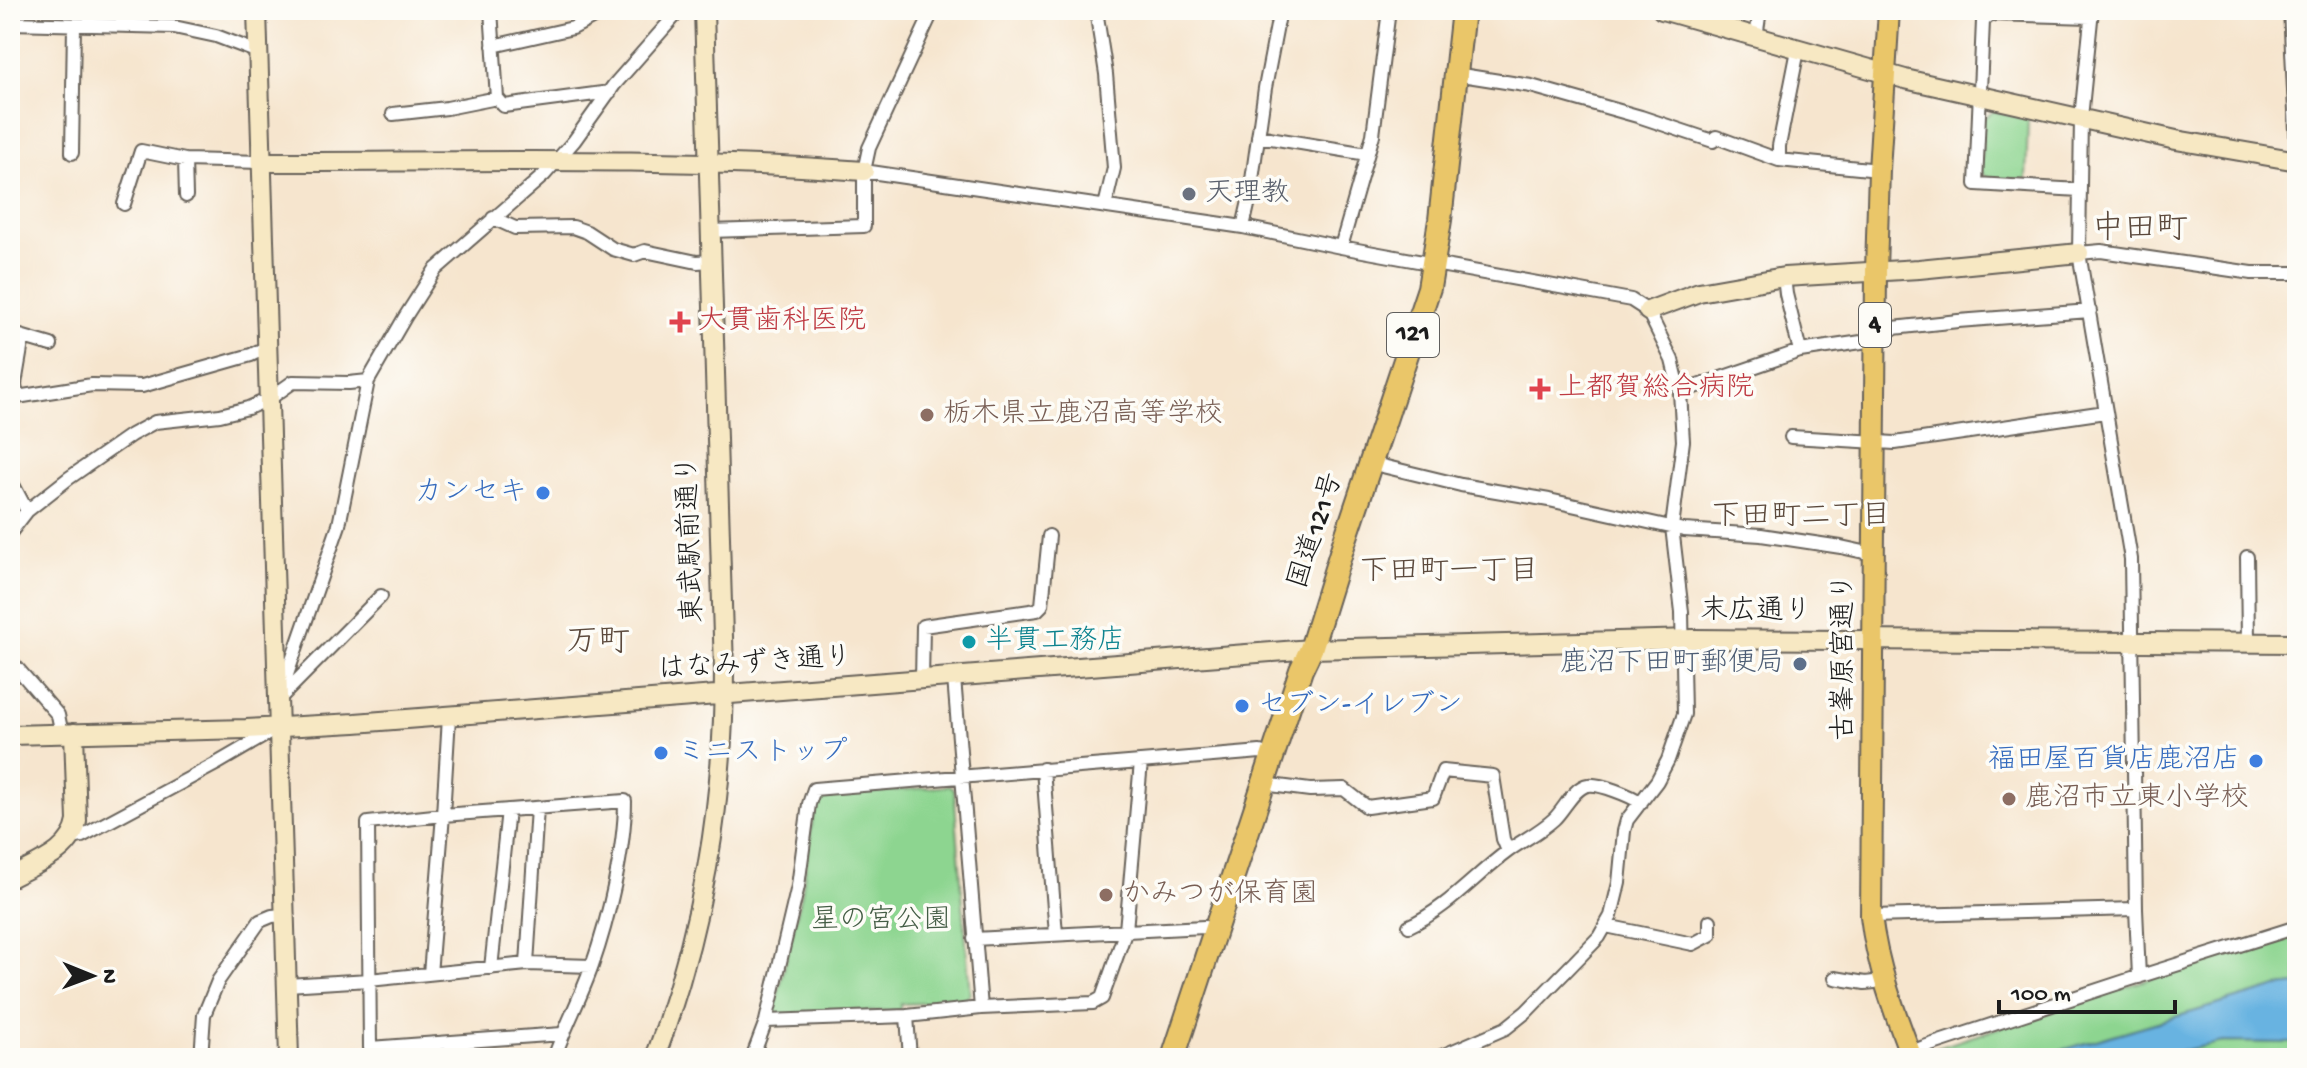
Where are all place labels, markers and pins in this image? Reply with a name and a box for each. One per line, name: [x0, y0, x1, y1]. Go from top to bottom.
place label: 天理教: [1205, 178, 1289, 211]
marker: 天理教: [1180, 185, 1198, 203]
place label: 大貫歯科医院: [698, 305, 866, 339]
marker: 大貫歯科医院: [669, 311, 691, 333]
place label: 上都賀総合病院: [1558, 372, 1754, 406]
marker: 上都賀総合病院: [1529, 378, 1551, 400]
place label: 栃木県立鹿沼高等学校: [943, 398, 1223, 432]
marker: 栃木県立鹿沼高等学校: [918, 406, 936, 424]
place label: カンセキ: [414, 477, 527, 510]
marker: カンセキ: [534, 484, 552, 502]
place label: 半貫工務店: [985, 625, 1125, 659]
marker: 半貫工務店: [960, 633, 978, 651]
place label: 鹿沼下田町郵便局: [1560, 647, 1784, 681]
marker: 鹿沼下田町郵便局: [1791, 655, 1809, 673]
place label: セブン-イレブン: [1258, 689, 1463, 723]
marker: セブン-イレブン: [1233, 697, 1251, 715]
place label: ミニストップ: [677, 736, 848, 770]
marker: ミニストップ: [652, 744, 670, 762]
place label: 福田屋百貨店鹿沼店: [1988, 744, 2240, 778]
marker: 福田屋百貨店鹿沼店: [2247, 752, 2265, 770]
place label: 鹿沼市立東小学校: [2025, 782, 2249, 816]
marker: 鹿沼市立東小学校: [2000, 790, 2018, 808]
place label: かみつが保育園: [1122, 878, 1318, 912]
marker: かみつが保育園: [1097, 886, 1115, 904]

